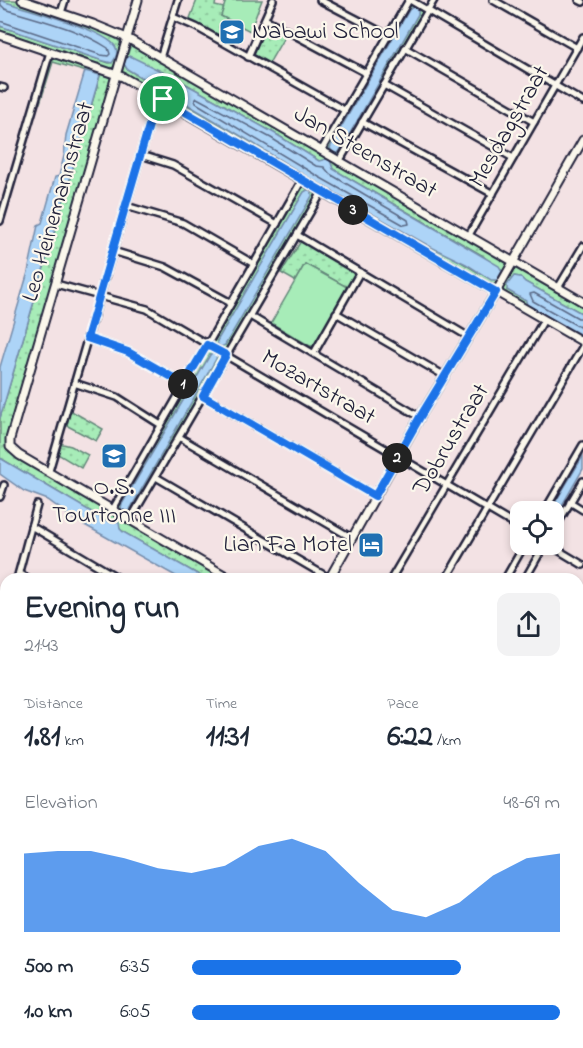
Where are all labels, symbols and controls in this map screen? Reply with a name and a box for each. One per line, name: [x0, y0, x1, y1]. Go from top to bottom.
place label: Nabawi School: [252, 15, 399, 50]
school or university icon: Nabawi School: [217, 17, 247, 47]
street label: Mesdagstraat: [461, 59, 559, 195]
pin: [137, 73, 188, 124]
icon: arrive: [146, 82, 179, 115]
street label: Leo Heinemannstraat: [14, 98, 104, 306]
street label: Jan Steenstraat: [287, 98, 443, 208]
pin: 3: [338, 195, 368, 225]
text: 3: [350, 198, 356, 222]
street label: Mozartstraat: [254, 341, 382, 435]
pin: 1: [168, 369, 198, 399]
text: 1: [180, 372, 186, 396]
street label: Dobrustraat: [404, 377, 499, 503]
school or university icon: O.S. Tourtonne III: [99, 441, 129, 471]
pin: 2: [382, 443, 412, 473]
text: 2: [393, 446, 401, 470]
place label: O.S. Tourtonne III: [52, 471, 176, 534]
map controls: [510, 501, 564, 555]
button: locate: [510, 501, 564, 555]
place label: Lian Fa Motel: [224, 528, 352, 563]
hotel icon: Lian Fa Motel: [356, 530, 386, 560]
text: Evening run: [24, 585, 179, 633]
button: share: [497, 593, 560, 656]
text: 21:43: [24, 632, 59, 661]
text: Distance: [24, 692, 83, 716]
text: Time: [206, 692, 237, 716]
text: Pace: [387, 692, 419, 716]
text: 1.81: [24, 716, 60, 760]
text: 11:31: [206, 716, 249, 760]
text: 6:22: [387, 716, 433, 760]
text: km: [60, 729, 84, 753]
text: /km: [433, 729, 461, 753]
text: Elevation: [24, 789, 98, 818]
text: 48–69 m: [503, 789, 560, 818]
text: 500 m: [24, 953, 73, 982]
text: 6:35: [120, 953, 150, 982]
text: 1.0 km: [24, 998, 72, 1027]
text: 6:05: [120, 998, 151, 1027]

